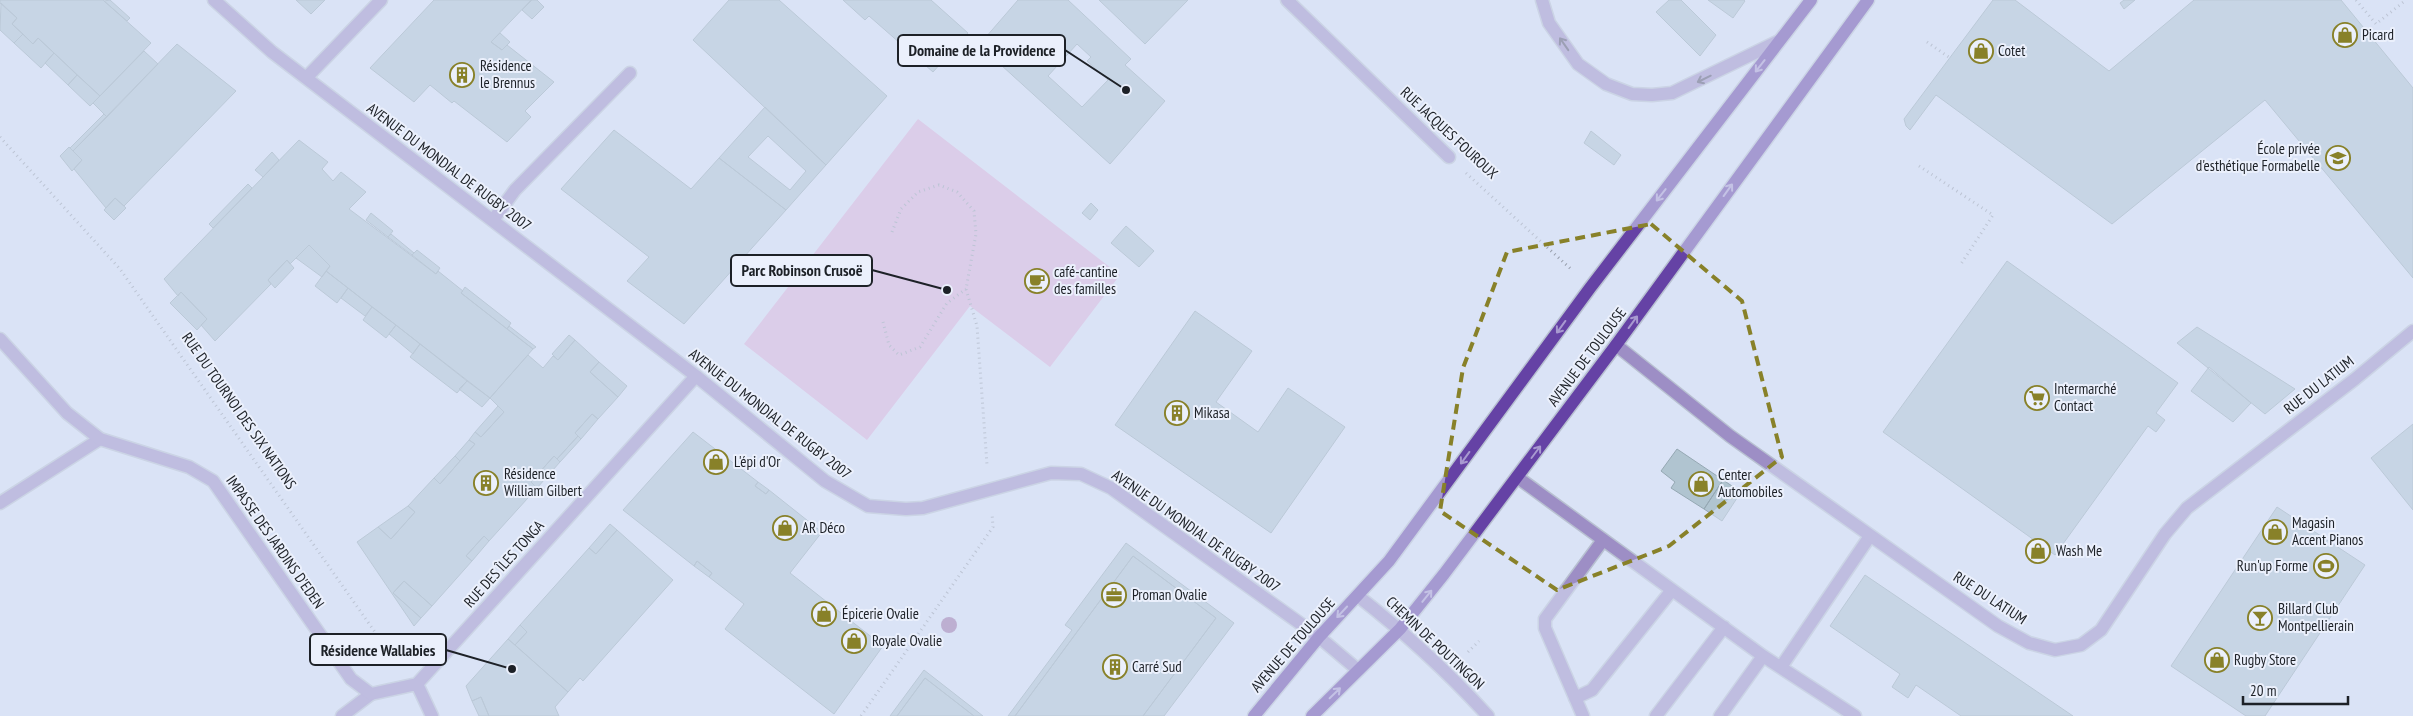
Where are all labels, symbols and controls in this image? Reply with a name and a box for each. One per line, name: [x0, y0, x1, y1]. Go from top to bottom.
shop icon: Picard: [2332, 22, 2358, 48]
place label: Picard: [2362, 25, 2394, 44]
callout: Domaine de la Providence: [898, 35, 1065, 66]
one-way arrow: [1559, 37, 1569, 51]
shop icon: Cotet: [1968, 38, 1994, 64]
text: Domaine de la Providence: [908, 40, 1056, 60]
place label: Cotet: [1998, 41, 2025, 60]
place label: Résidence le Brennus: [480, 56, 535, 92]
one-way arrow: [1755, 59, 1766, 72]
building icon: Résidence le Brennus: [449, 62, 475, 88]
one-way arrow: [1697, 74, 1712, 84]
street label: RUE JACQUES FOUROUX: [1397, 83, 1502, 183]
street label: AVENUE DU MONDIAL DE RUGBY 2007: [363, 98, 535, 235]
place label: École privée d'esthétique Formabelle: [2196, 139, 2320, 175]
school or university icon: École privée d'esthétique Formabelle: [2325, 145, 2351, 171]
one-way arrow: [1723, 183, 1733, 197]
one-way arrow: [1656, 188, 1667, 201]
callout: Parc Robinson Crusoë: [731, 255, 872, 286]
text: Parc Robinson Crusoë: [741, 260, 863, 280]
place label: café-cantine des familles: [1054, 262, 1118, 298]
cafe icon: café-cantine des familles: [1024, 268, 1050, 294]
street label: AVENUE DE TOULOUSE: [1543, 303, 1630, 410]
one-way arrow: [1628, 315, 1638, 329]
one-way arrow: [1556, 320, 1567, 333]
street label: RUE DU TOURNOI DES SIX NATIONS: [178, 329, 301, 493]
street label: AVENUE DU MONDIAL DE RUGBY 2007: [685, 344, 855, 483]
street label: RUE DU LATIUM: [2280, 351, 2358, 418]
place label: Intermarché Contact: [2054, 379, 2116, 415]
supermarket icon: Intermarché Contact: [2024, 385, 2050, 411]
building icon: Mikasa: [1164, 400, 1190, 426]
place label: Mikasa: [1194, 403, 1230, 422]
one-way arrow: [1530, 446, 1541, 459]
shop icon: L'épi d'Or: [703, 449, 729, 475]
one-way arrow: [1460, 451, 1470, 465]
place label: L'épi d'Or: [734, 452, 781, 471]
place label: Résidence William Gilbert: [504, 464, 582, 500]
street label: AVENUE DU MONDIAL DE RUGBY 2007: [1108, 465, 1284, 596]
place label: Center Automobiles: [1718, 465, 1783, 501]
building icon: Résidence William Gilbert: [473, 470, 499, 496]
street label: IMPASSE DES JARDINS D'EDEN: [222, 471, 329, 612]
shop icon: Center Automobiles: [1688, 471, 1714, 497]
place label: Magasin Accent Pianos: [2292, 513, 2363, 549]
street label: RUE DES ÎLES TONGA: [459, 515, 548, 611]
shop icon: AR Déco: [772, 515, 798, 541]
place label: AR Déco: [802, 518, 845, 537]
shop icon: Magasin Accent Pianos: [2262, 519, 2288, 545]
shop icon: Wash Me: [2025, 538, 2051, 564]
place label: Wash Me: [2056, 541, 2102, 560]
sports icon: Run'up Forme: [2313, 553, 2339, 579]
place label: Run'up Forme: [2237, 556, 2308, 575]
street label: RUE DU LATIUM: [1950, 567, 2031, 628]
office icon: Proman Ovalie: [1101, 582, 1127, 608]
place label: Proman Ovalie: [1132, 585, 1207, 604]
one-way arrow: [1421, 589, 1432, 602]
street label: CHEMIN DE POUTINGON: [1382, 592, 1489, 693]
street label: AVENUE DE TOULOUSE: [1246, 594, 1339, 696]
place label: Billard Club Montpellierain: [2278, 599, 2354, 635]
shop icon: Épicerie Ovalie: [811, 601, 837, 627]
place label: Épicerie Ovalie: [842, 604, 919, 623]
bar icon: Billard Club Montpellierain: [2247, 605, 2273, 631]
one-way arrow: [1336, 606, 1348, 619]
shop icon: Royale Ovalie: [841, 628, 867, 654]
place label: Royale Ovalie: [872, 631, 942, 650]
callout: Résidence Wallabies: [310, 634, 446, 665]
text: Résidence Wallabies: [321, 640, 436, 660]
shop icon: Rugby Store: [2204, 647, 2230, 673]
place label: Rugby Store: [2234, 650, 2296, 669]
building icon: Carré Sud: [1102, 654, 1128, 680]
place label: Carré Sud: [1132, 657, 1182, 676]
scale bar: [2243, 674, 2348, 706]
text: 20 m: [2250, 681, 2276, 700]
one-way arrow: [1329, 688, 1341, 700]

